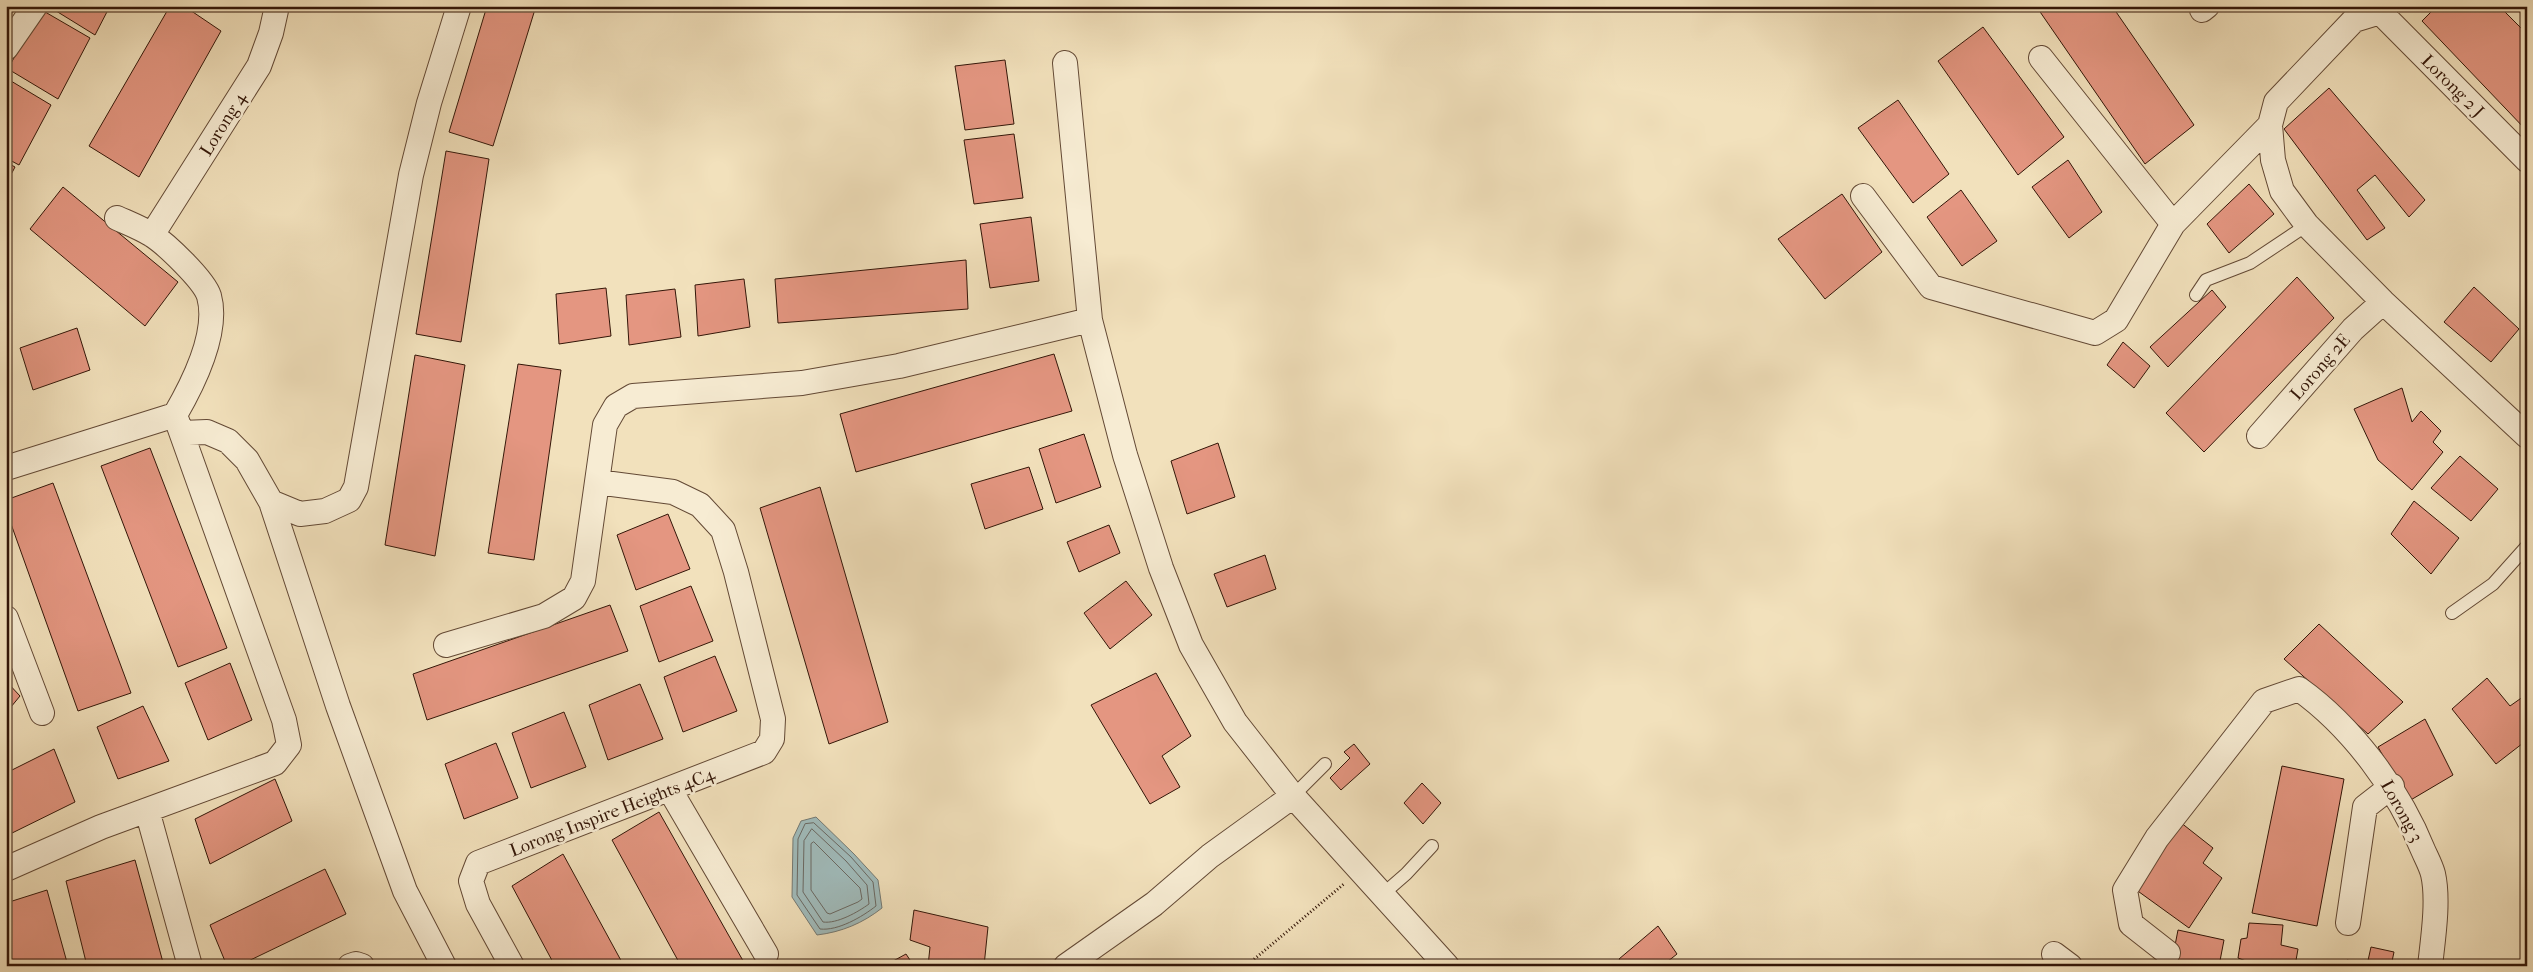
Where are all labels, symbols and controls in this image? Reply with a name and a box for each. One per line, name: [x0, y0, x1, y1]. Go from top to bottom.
street label: Lorong 2 J: [2417, 51, 2489, 122]
street label: Lorong 4: [196, 88, 251, 160]
street label: Lorong 2E: [2286, 330, 2355, 405]
street label: Lorong Inspire Heights 4C4: [507, 763, 718, 861]
street label: Lorong 3: [2376, 776, 2427, 846]

